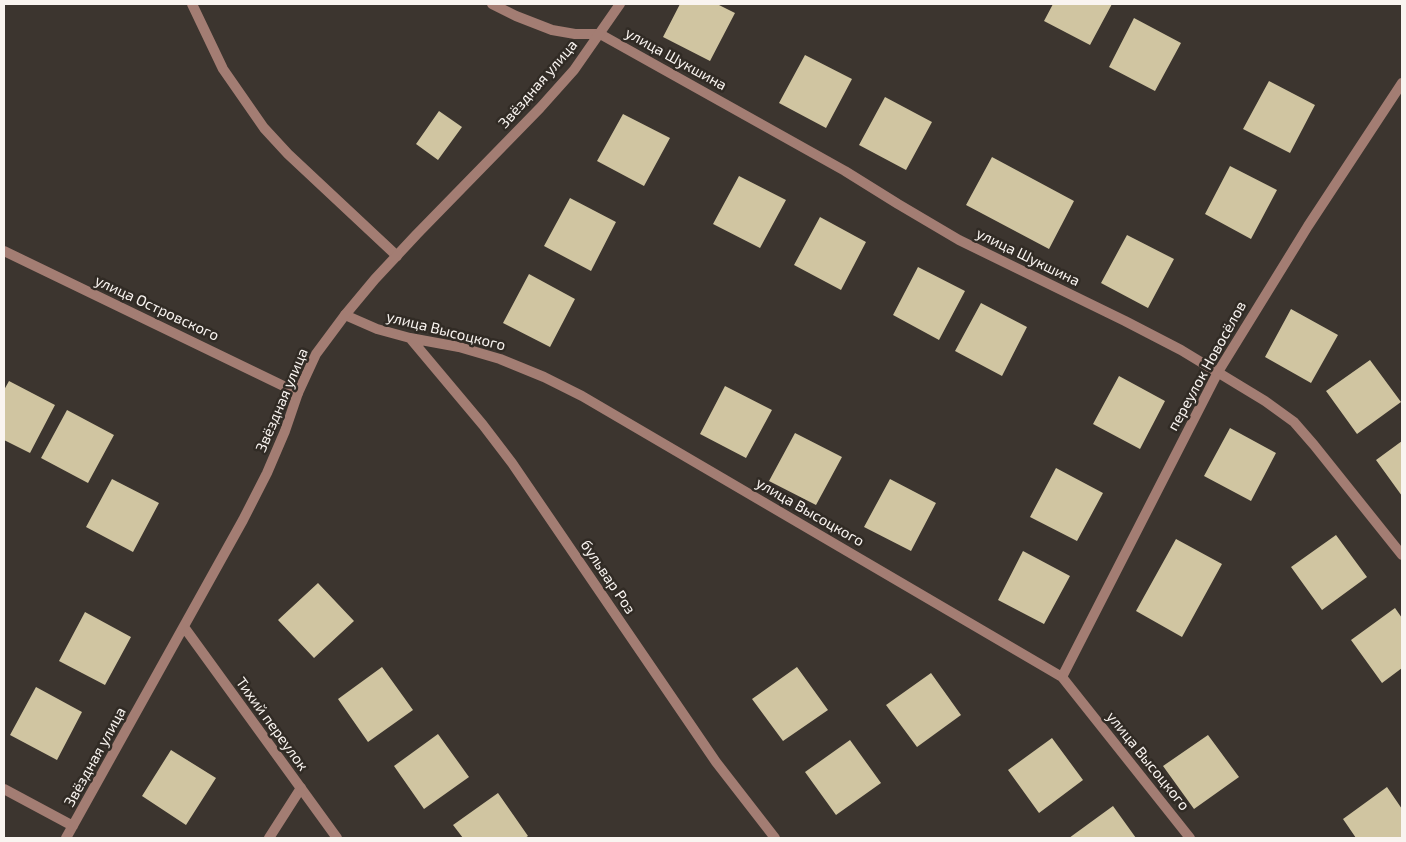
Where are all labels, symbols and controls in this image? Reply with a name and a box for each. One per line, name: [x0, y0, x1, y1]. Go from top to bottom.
street label: улица Шукшина: [622, 24, 730, 94]
street label: Звёздная улица: [495, 36, 581, 132]
street label: улица Шукшина: [973, 224, 1083, 290]
street label: улица Островского: [92, 271, 222, 345]
street label: переулок Новосёлов: [1164, 298, 1250, 434]
street label: улица Высоцкого: [385, 308, 507, 354]
street label: Звёздная улица: [252, 345, 312, 455]
street label: улица Высоцкого: [753, 474, 867, 550]
street label: бульвар Роз: [577, 537, 639, 617]
street label: Тихий переулок: [232, 674, 312, 774]
street label: Звёздная улица: [60, 704, 130, 810]
street label: улица Высоцкого: [1103, 708, 1193, 814]

